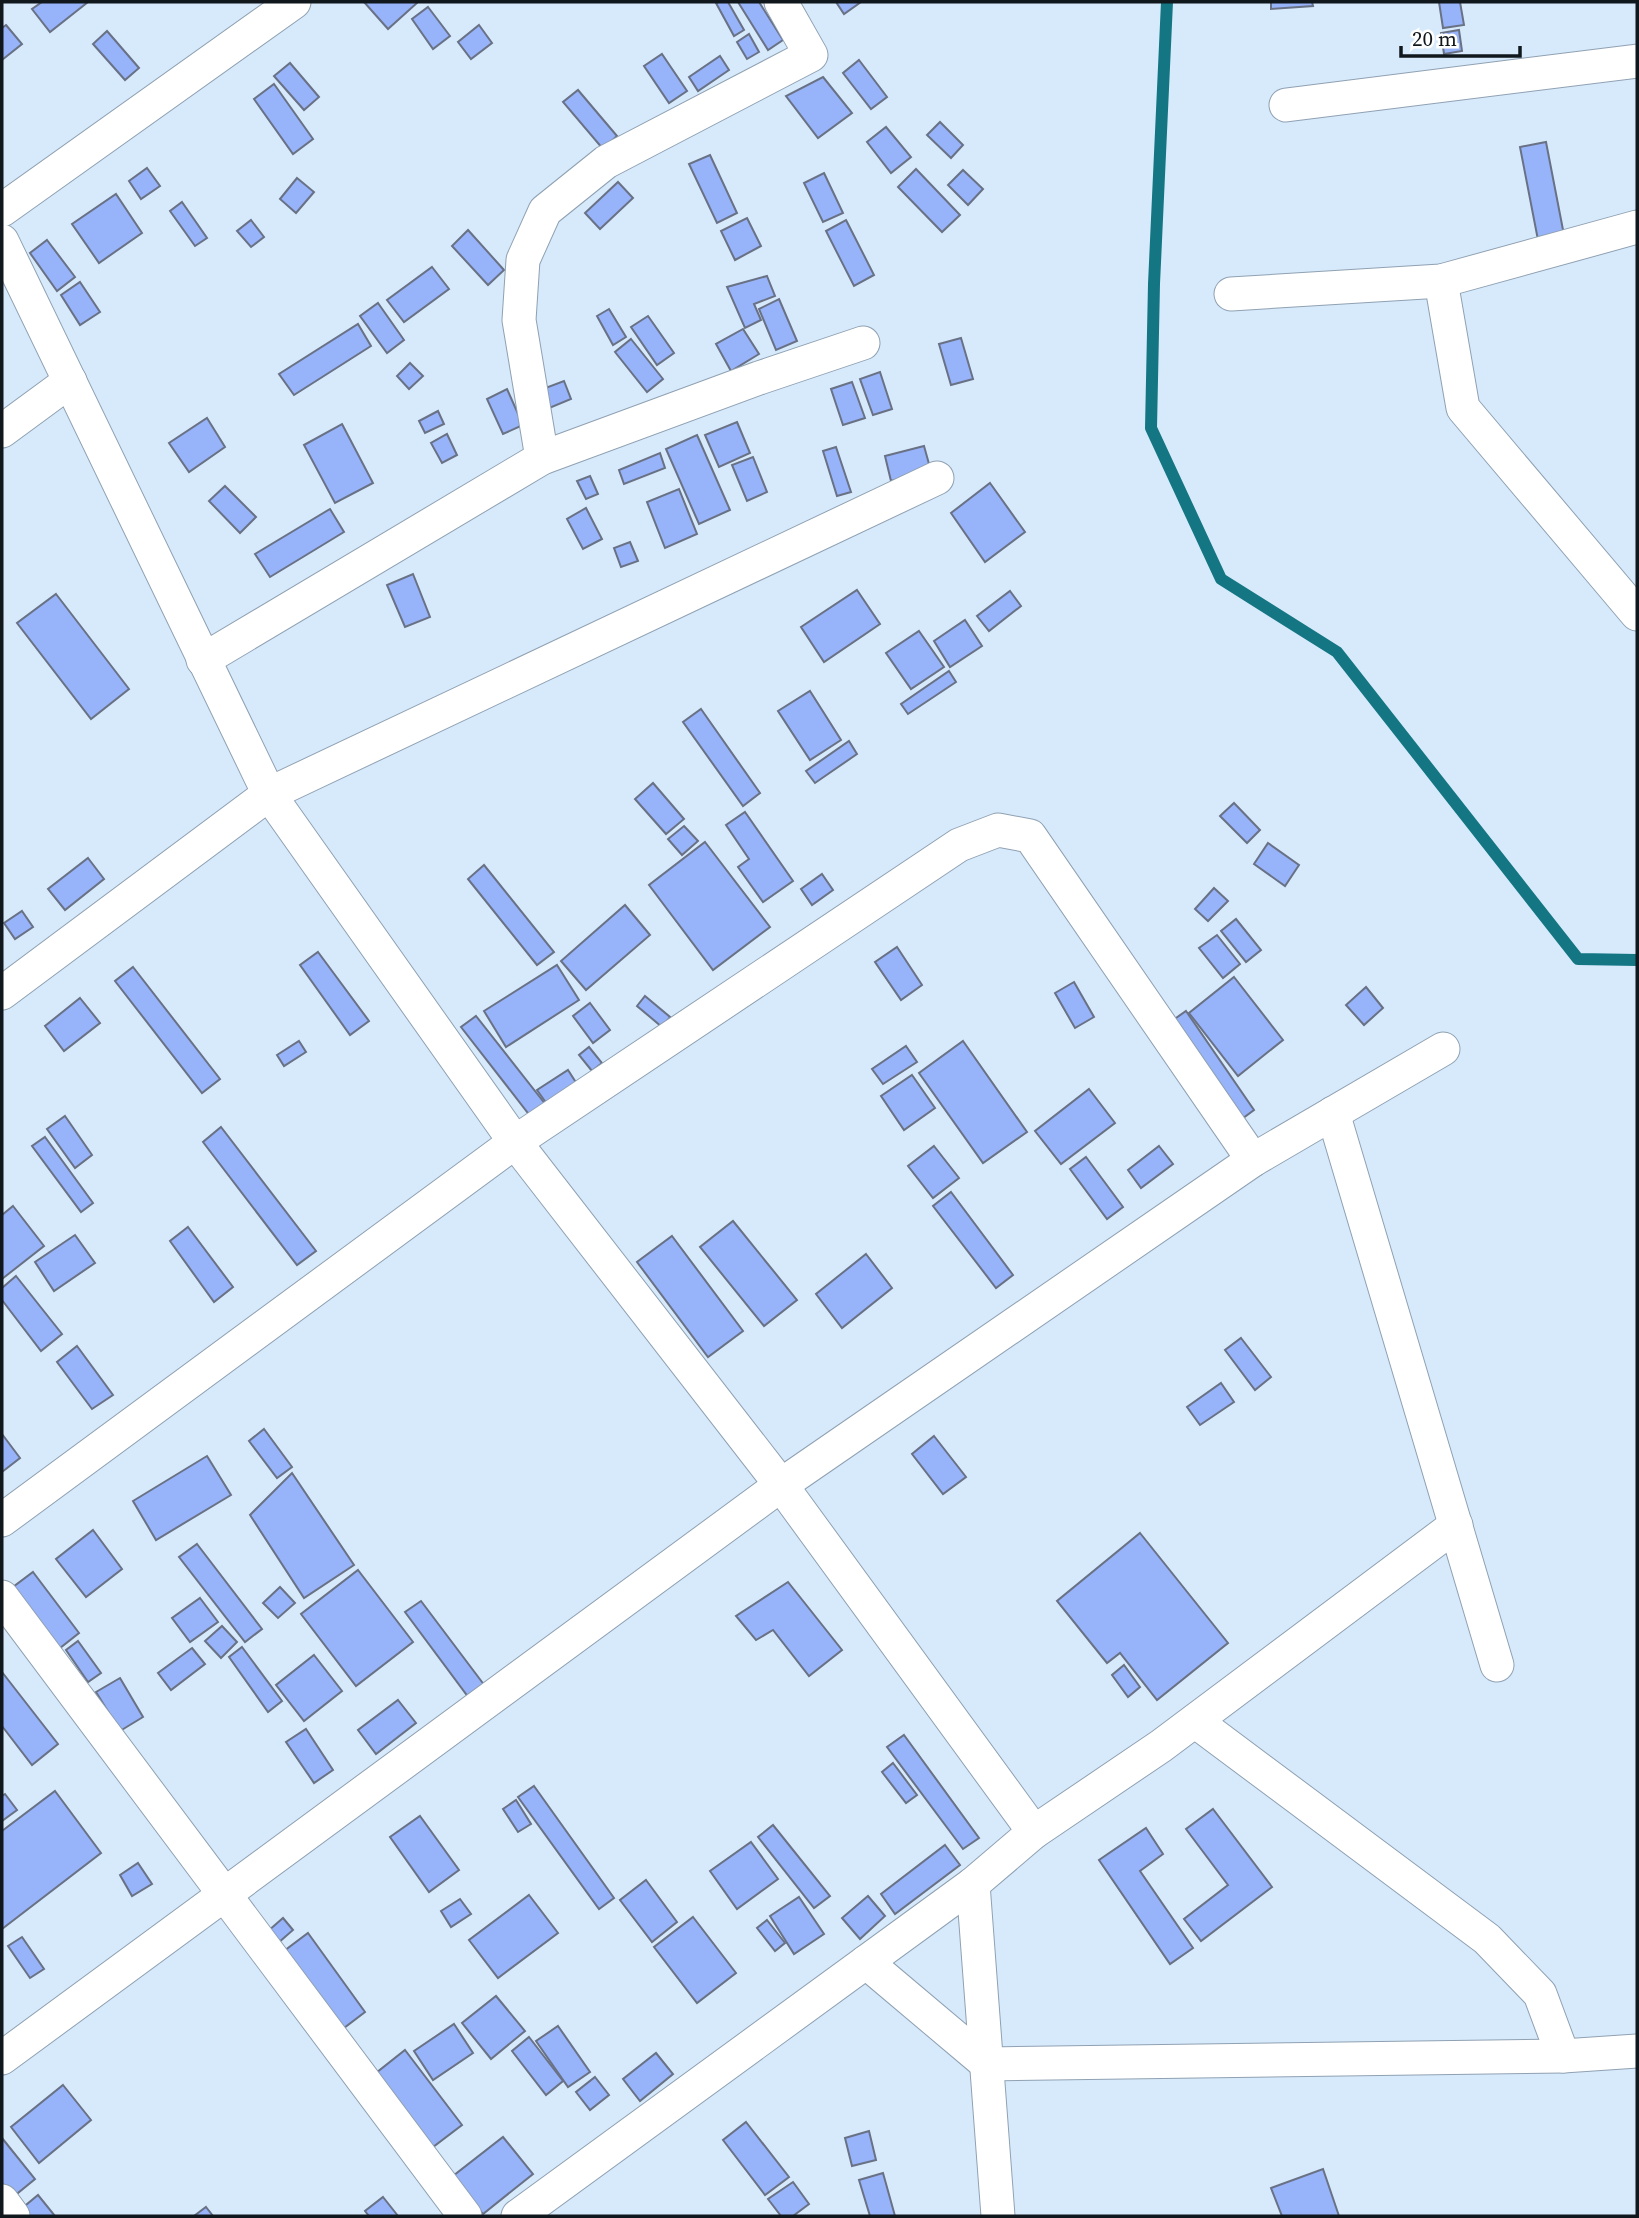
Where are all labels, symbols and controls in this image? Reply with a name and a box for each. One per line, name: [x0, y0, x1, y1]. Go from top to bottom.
scale bar: [1401, 14, 1520, 58]
text: 20 m: [1412, 24, 1457, 53]

